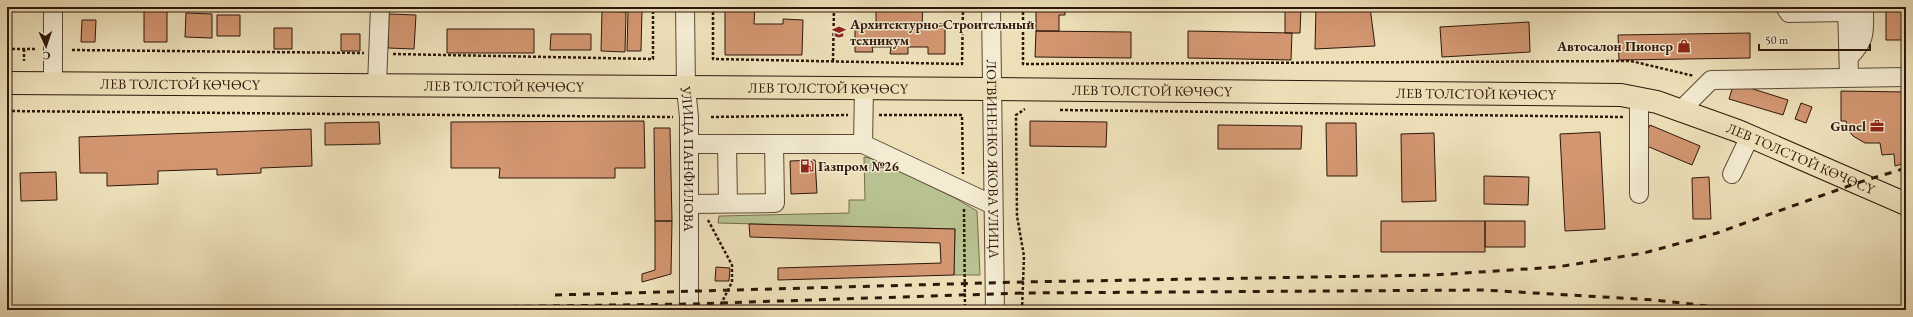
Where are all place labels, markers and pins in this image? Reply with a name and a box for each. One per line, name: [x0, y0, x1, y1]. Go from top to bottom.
place label: Архитектурно-Строительный техникум: [849, 15, 1034, 49]
school or university icon: Архитектурно-Строительный техникум: [831, 24, 847, 40]
place label: Автосалон Пионер: [1556, 37, 1673, 55]
shop icon: Автосалон Пионер: [1676, 38, 1692, 54]
place label: Gunel: [1830, 117, 1866, 135]
office icon: Gunel: [1869, 118, 1885, 134]
place label: Газпром №26: [818, 157, 900, 175]
fuel station icon: Газпром №26: [799, 158, 815, 174]

